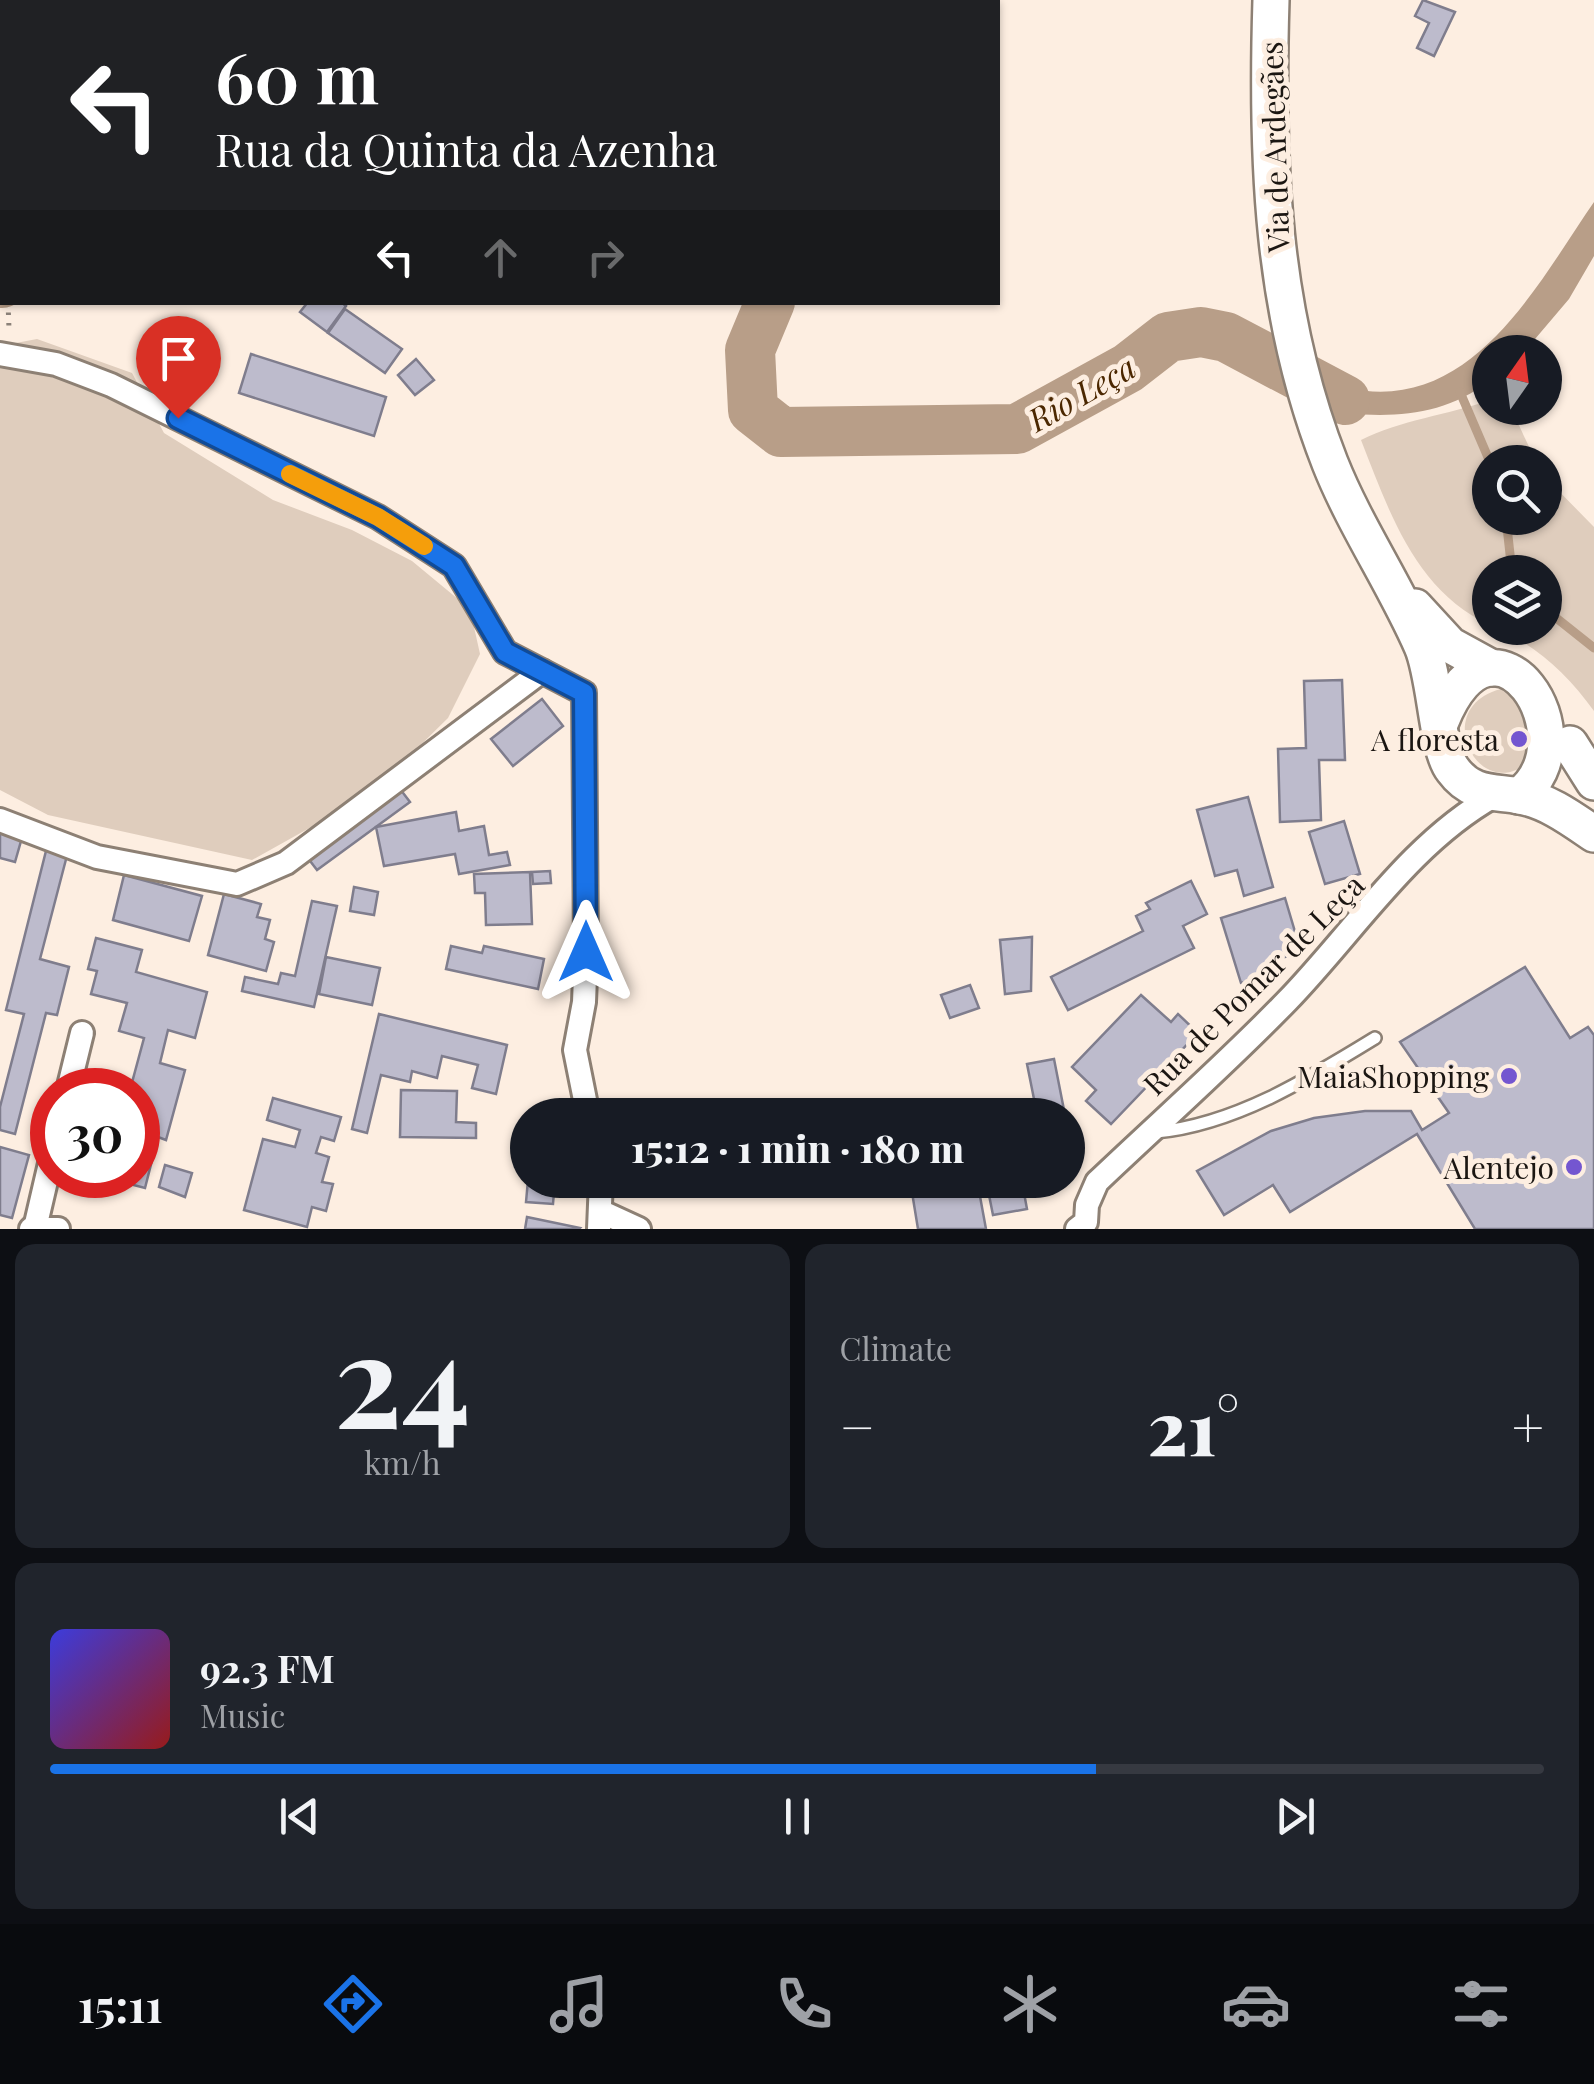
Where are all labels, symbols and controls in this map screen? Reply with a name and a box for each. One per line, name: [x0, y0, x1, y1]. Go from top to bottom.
text: 60 m: [215, 28, 379, 122]
icon: left: [50, 40, 180, 170]
street label: Via de Ardegães: [1250, 41, 1298, 254]
text: Rua da Quinta da Azenha: [215, 118, 717, 178]
icon: left: [368, 230, 423, 285]
icon: ahead: [473, 230, 528, 285]
icon: right: [578, 230, 633, 285]
pin: [136, 316, 221, 419]
icon: arrive: [151, 331, 206, 386]
north arrow: [1472, 335, 1562, 425]
map controls: [1472, 335, 1562, 645]
water label: Rio Leça: [1018, 344, 1143, 441]
button: search: [1472, 445, 1562, 535]
button: layers: [1472, 555, 1562, 645]
place label: A floresta: [1370, 719, 1499, 759]
marker: A floresta: [1508, 728, 1530, 750]
street label: Rua de Pomar de Leça: [1134, 865, 1372, 1103]
position arrow: [534, 900, 638, 1004]
place label: MaiaShopping: [1297, 1056, 1489, 1096]
marker: MaiaShopping: [1498, 1065, 1520, 1087]
speed limit sign: 30: [30, 1068, 160, 1198]
text: 15:12 · 1 min · 180 m: [631, 1122, 964, 1173]
place label: Alentejo: [1442, 1147, 1554, 1187]
marker: Alentejo: [1563, 1156, 1585, 1178]
text: 24: [334, 1288, 471, 1462]
text: Climate: [840, 1326, 952, 1369]
text: 21°: [1147, 1375, 1239, 1475]
text: −: [840, 1388, 875, 1462]
text: +: [1512, 1388, 1544, 1462]
text: km/h: [364, 1440, 441, 1483]
text: 92.3 FM: [200, 1642, 335, 1693]
text: Music: [200, 1693, 285, 1736]
icon: previous: [272, 1789, 327, 1844]
icon: pause: [770, 1789, 825, 1844]
icon: next: [1268, 1789, 1323, 1844]
icon: directions: [318, 1969, 388, 2039]
icon: music: [544, 1969, 614, 2039]
icon: phone: [769, 1969, 839, 2039]
icon: climate: [995, 1969, 1065, 2039]
icon: car: [1221, 1969, 1291, 2039]
icon: filters: [1446, 1969, 1516, 2039]
text: 15:11: [78, 1974, 163, 2034]

